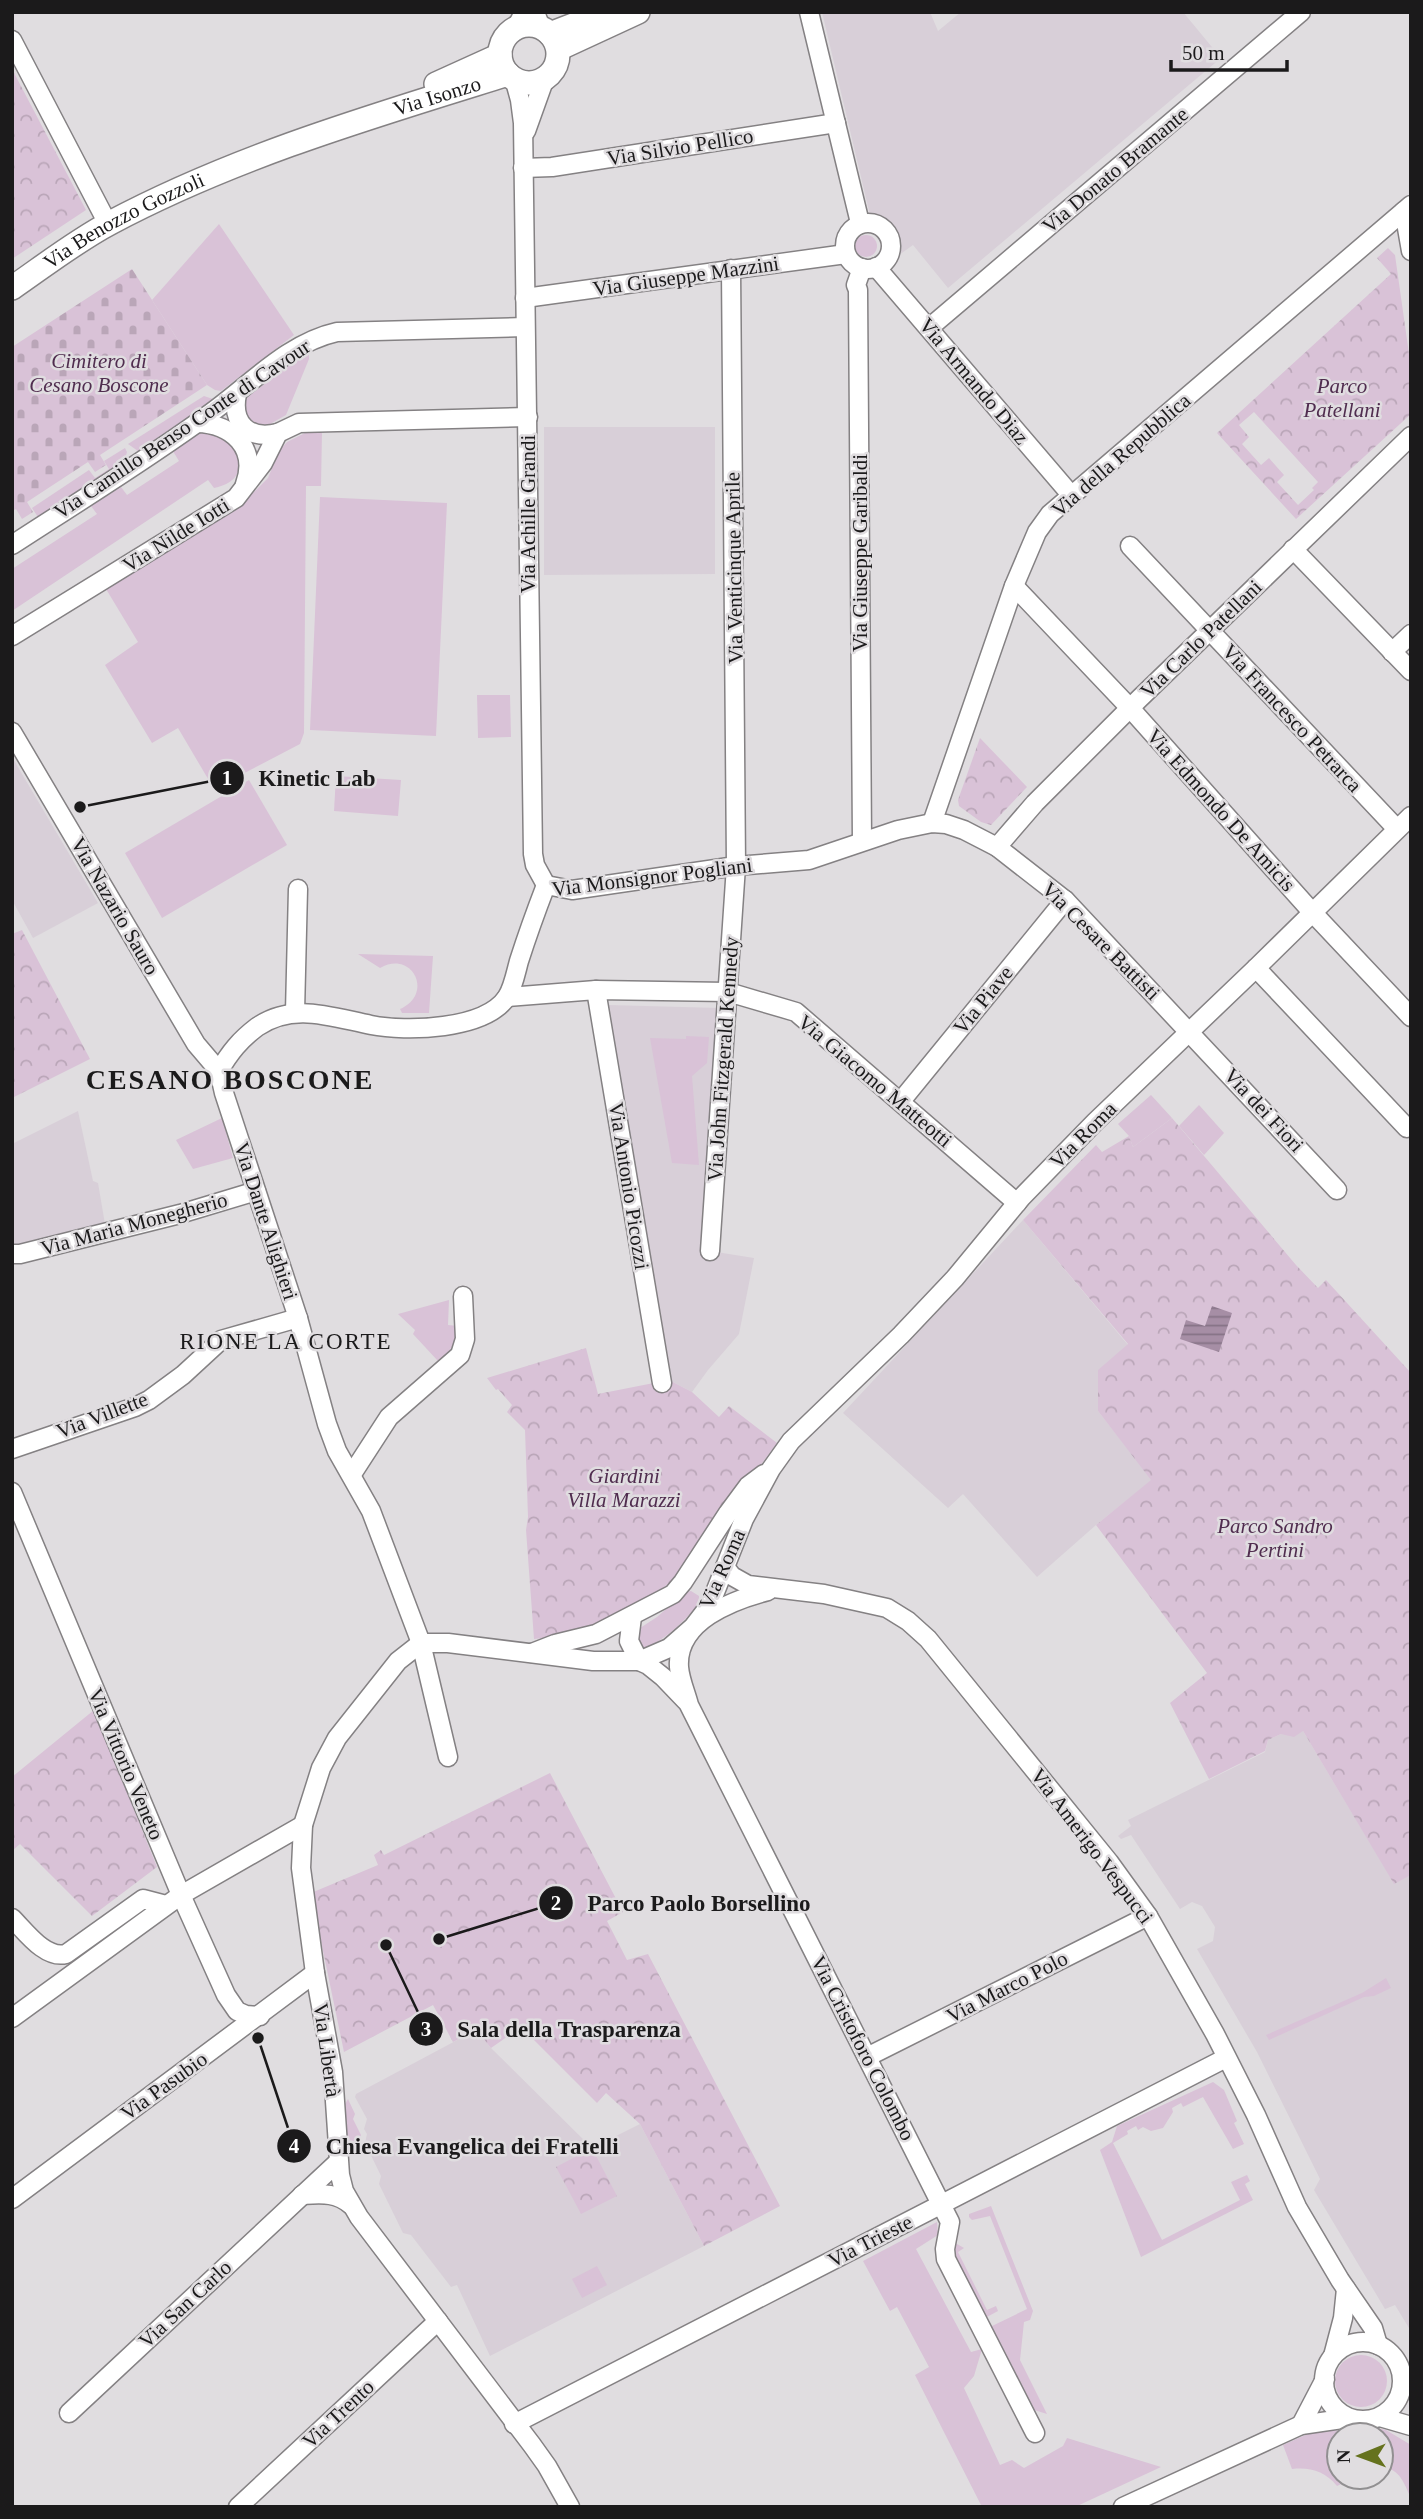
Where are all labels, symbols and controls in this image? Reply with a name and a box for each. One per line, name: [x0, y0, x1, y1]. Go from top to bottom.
scale bar: [1171, 28, 1286, 72]
text: 50 m: [1182, 41, 1225, 65]
street label: Via Isonzo: [390, 71, 484, 121]
street label: Via Donato Bramante: [1037, 102, 1193, 238]
street label: Via Silvio Pellico: [605, 124, 755, 170]
street label: Via Benozzo Gozzoli: [39, 168, 208, 274]
street label: Via Giuseppe Mazzini: [591, 251, 781, 301]
street label: Via Armando Diaz: [914, 313, 1034, 449]
street label: Via Camillo Benso Conte di Cavour: [49, 334, 315, 524]
park label: Cimitero di Cesano Boscone: [29, 349, 169, 397]
park label: Parco Patellani: [1303, 374, 1381, 422]
street label: Via della Repubblica: [1047, 388, 1196, 522]
street label: Via Achille Grandi: [516, 435, 540, 593]
street label: Via Giuseppe Garibaldi: [848, 454, 872, 652]
street label: Via Venticinque Aprile: [720, 472, 748, 664]
street label: Via Nilde Iotti: [118, 493, 234, 577]
street label: Via Carlo Patellani: [1135, 575, 1267, 703]
street label: Via Francesco Petrarca: [1217, 639, 1367, 797]
street label: Via Edmondo De Amicis: [1142, 724, 1300, 896]
callout: Kinetic Lab: [210, 756, 390, 800]
text: 1: [222, 766, 232, 790]
text: Kinetic Lab: [259, 766, 375, 791]
street label: Via Nazario Sauro: [66, 833, 164, 979]
street label: Via Monsignor Pogliani: [550, 853, 754, 901]
street label: Via Cesare Battisti: [1037, 877, 1165, 1005]
street label: Via John Fitzgerald Kennedy: [702, 935, 744, 1182]
street label: Via Piave: [948, 961, 1018, 1039]
street label: Via Giacomo Matteotti: [793, 1010, 957, 1152]
street label: Via dei Fiori: [1219, 1063, 1309, 1157]
district label: CESANO BOSCONE: [86, 1064, 374, 1095]
street label: Via Roma: [1045, 1096, 1122, 1173]
street label: Via Antonio Picozzi: [604, 1101, 654, 1272]
street label: Via Dante Alighieri: [229, 1139, 303, 1303]
street label: Via Maria Monegherio: [38, 1188, 230, 1260]
district label: RIONE LA CORTE: [179, 1329, 393, 1354]
street label: Via Villette: [53, 1387, 151, 1443]
park label: Giardini Villa Marazzi: [567, 1464, 681, 1512]
park label: Parco Sandro Pertini: [1216, 1514, 1333, 1562]
street label: Via Roma: [694, 1525, 750, 1612]
street label: Via Vittorio Veneto: [83, 1685, 169, 1843]
street label: Via Amerigo Vespucci: [1026, 1764, 1158, 1929]
callout: Parco Paolo Borsellino: [539, 1881, 825, 1925]
text: 2: [551, 1891, 561, 1915]
text: Parco Paolo Borsellino: [587, 1891, 811, 1916]
street label: Via Marco Polo: [942, 1946, 1072, 2028]
street label: Via Cristoforo Colombo: [806, 1952, 920, 2144]
street label: Via Libertà: [309, 2001, 346, 2099]
callout: Sala della Trasparenza: [408, 2007, 695, 2051]
text: 3: [421, 2017, 431, 2041]
text: Sala della Trasparenza: [457, 2017, 681, 2042]
street label: Via Pasubio: [116, 2047, 212, 2125]
callout: Chiesa Evangelica dei Fratelli: [277, 2124, 633, 2168]
text: 4: [289, 2134, 300, 2158]
text: Chiesa Evangelica dei Fratelli: [325, 2134, 619, 2159]
street label: Via Trieste: [824, 2210, 916, 2272]
street label: Via San Carlo: [134, 2255, 236, 2353]
street label: Via Trento: [297, 2375, 379, 2453]
north arrow: [1325, 2421, 1395, 2491]
text: N: [1333, 2449, 1354, 2463]

